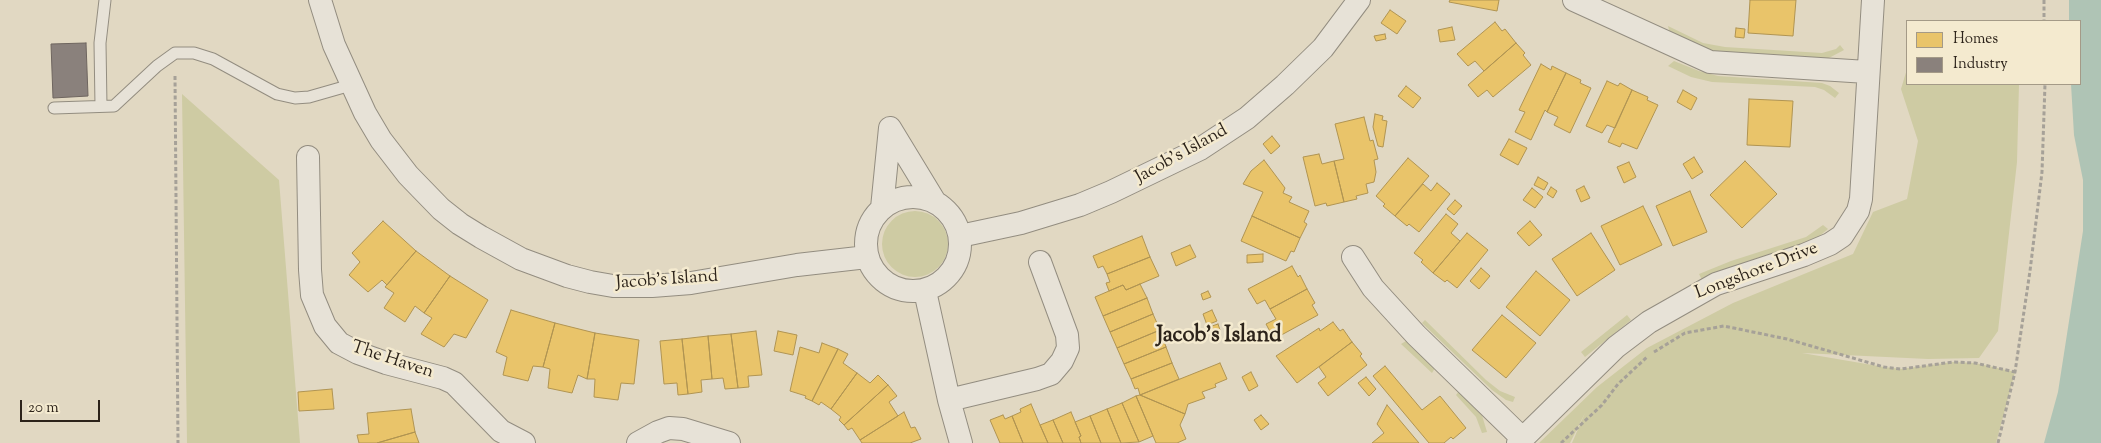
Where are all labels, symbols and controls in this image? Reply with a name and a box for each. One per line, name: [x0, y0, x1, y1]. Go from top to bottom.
legend: [1906, 20, 2081, 85]
text: Homes: [1953, 29, 1998, 50]
text: Industry: [1953, 54, 2008, 75]
street label: Jacob's Island: [1132, 121, 1232, 189]
street label: Longshore Drive: [1693, 239, 1821, 305]
street label: Jacob's Island: [615, 267, 719, 295]
district label: Jacob's Island: [1156, 324, 1282, 350]
street label: The Haven: [348, 338, 436, 384]
scale bar: [22, 390, 102, 422]
text: 20 m: [28, 398, 59, 419]

